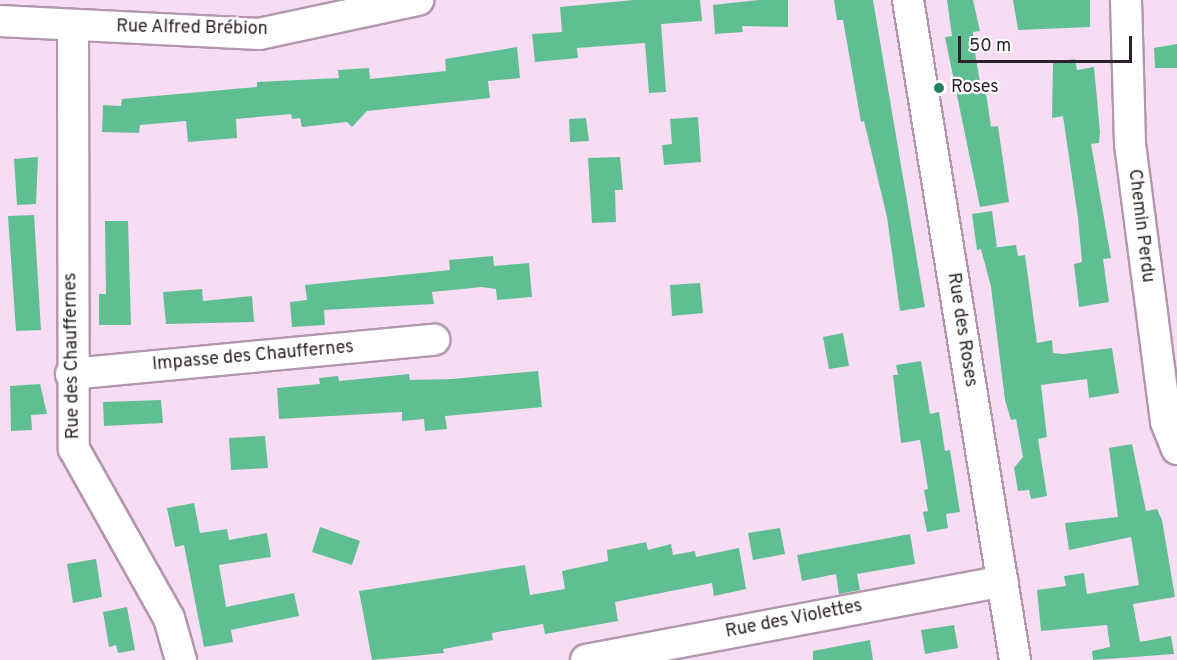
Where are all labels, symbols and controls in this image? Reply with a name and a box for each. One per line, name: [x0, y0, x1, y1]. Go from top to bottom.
street label: Rue Alfred Brébion: [116, 17, 268, 41]
scale bar: [961, 24, 1135, 62]
text: 50 m: [969, 35, 1011, 58]
place label: Roses: [951, 77, 999, 99]
marker: Roses: [932, 81, 946, 95]
street label: Chemin Perdu: [1122, 168, 1158, 284]
street label: Rue des Roses: [941, 271, 981, 389]
street label: Rue des Chauffernes: [61, 272, 85, 440]
street label: Impasse des Chauffernes: [151, 337, 355, 377]
street label: Rue des Violettes: [723, 596, 865, 644]

